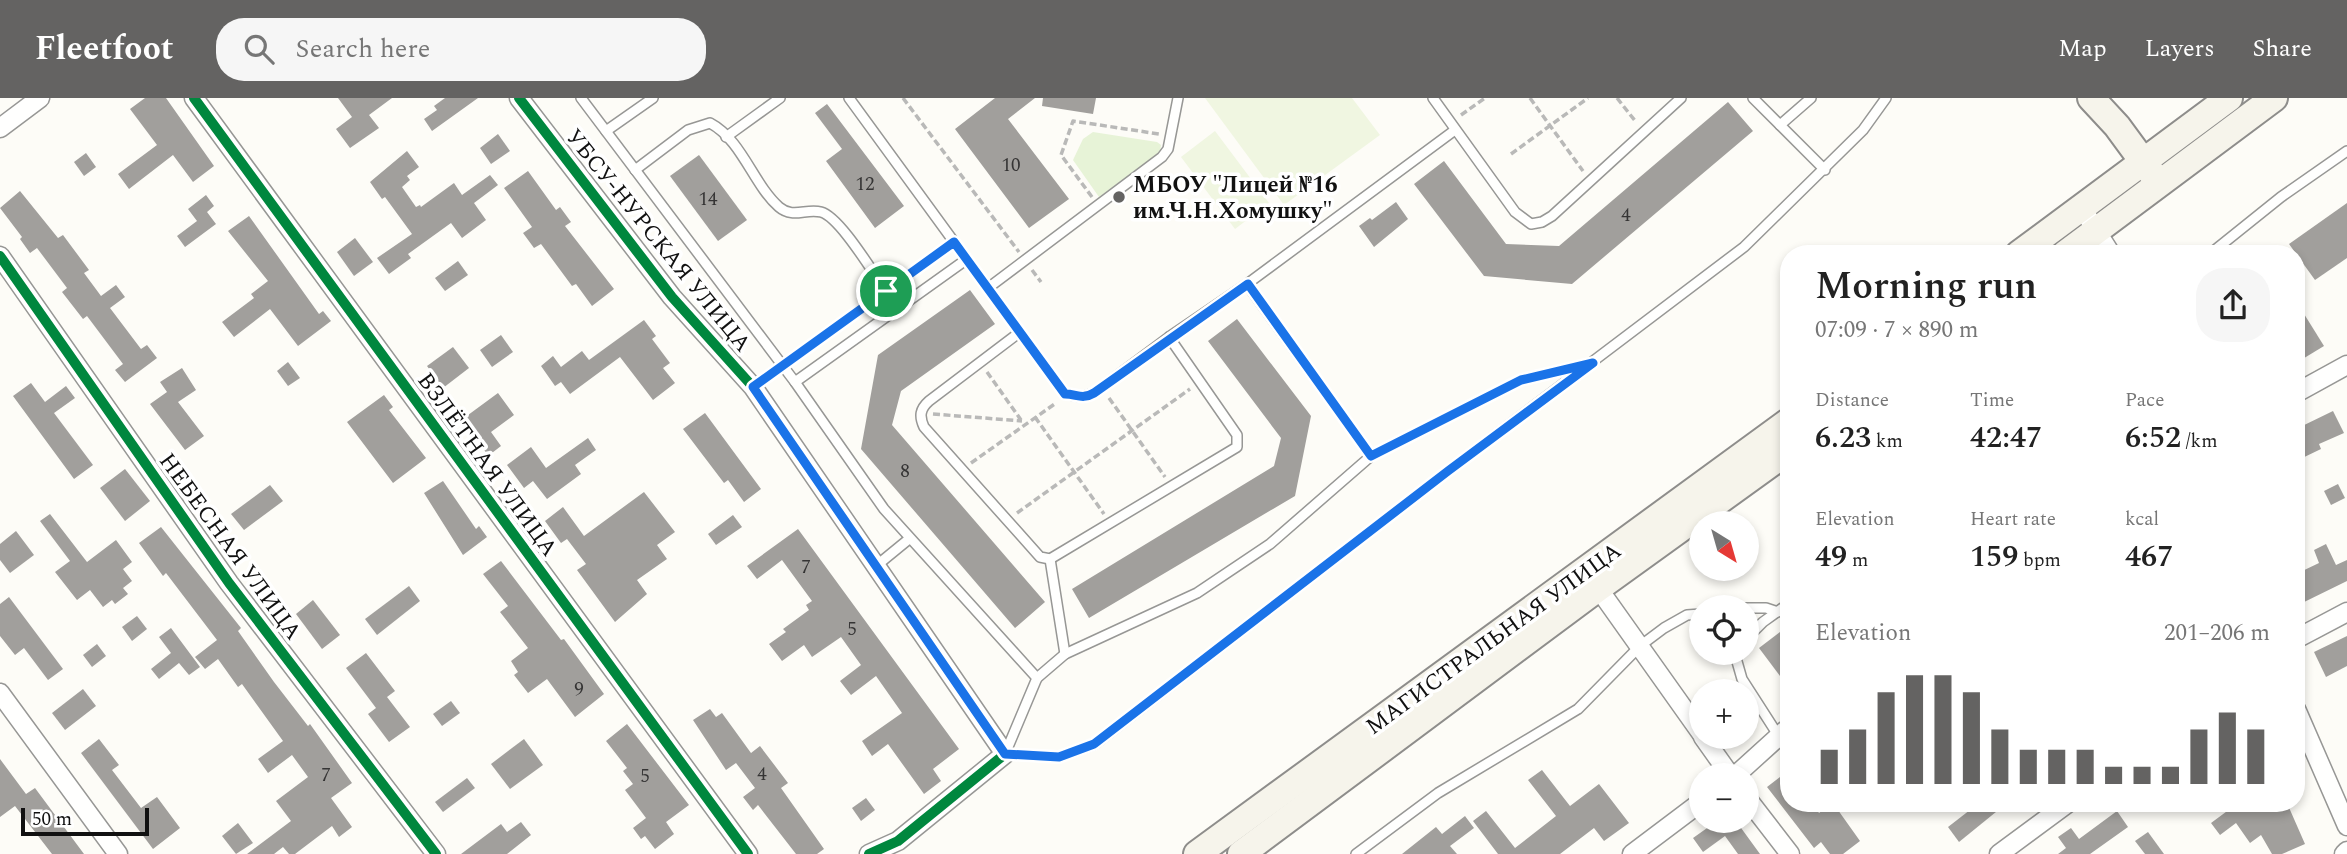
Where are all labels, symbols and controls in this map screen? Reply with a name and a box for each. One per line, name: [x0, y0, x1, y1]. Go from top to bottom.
search box: [216, 18, 706, 81]
text: Fleetfoot: [35, 24, 174, 74]
text: Search here: [296, 29, 430, 69]
icon: search: [240, 30, 278, 68]
text: Map: [2058, 31, 2107, 67]
text: Layers: [2145, 31, 2215, 67]
text: Share: [2253, 31, 2312, 67]
street label: УБСУ-НУРСКАЯ УЛИЦА: [556, 122, 759, 360]
house number: 10: [1001, 151, 1021, 180]
place label: МБОУ "Лицей №16 им.Ч.Н.Хомушку": [1133, 168, 1338, 229]
house number: 12: [855, 170, 875, 199]
house number: 14: [698, 185, 718, 214]
marker: МБОУ "Лицей №16 им.Ч.Н.Хомушку": [1111, 189, 1127, 205]
house number: 4: [1621, 201, 1631, 230]
text: Morning run: [1815, 258, 2037, 316]
pin: [856, 261, 916, 321]
button: share: [2196, 268, 2270, 342]
icon: arrive: [867, 272, 905, 310]
text: 07:09 · 7 × 890 m: [1815, 313, 1979, 348]
street label: ВЗЛЁТНАЯ УЛИЦА: [408, 365, 566, 564]
text: Distance: [1815, 386, 1889, 415]
text: Time: [1970, 386, 2014, 415]
text: Pace: [2125, 386, 2164, 415]
text: 6.23: [1815, 415, 1871, 461]
text: 42:47: [1970, 415, 2042, 461]
text: 6:52: [2125, 415, 2181, 461]
text: km: [1871, 427, 1903, 456]
text: /km: [2181, 427, 2218, 456]
street label: НЕБЕСНАЯ УЛИЦА: [150, 446, 310, 648]
house number: 8: [900, 457, 910, 486]
text: Elevation: [1815, 505, 1895, 534]
text: Heart rate: [1970, 505, 2056, 534]
text: kcal: [2125, 505, 2159, 534]
north arrow: [1689, 511, 1759, 581]
map controls: [1689, 511, 1759, 833]
street label: МАГИСТРАЛЬНАЯ УЛИЦА: [1359, 534, 1629, 744]
text: 49: [1815, 534, 1847, 580]
text: 159: [1970, 534, 2018, 580]
text: 467: [2125, 534, 2173, 580]
text: m: [1847, 546, 1868, 575]
text: bpm: [2018, 546, 2061, 575]
house number: 7: [801, 553, 811, 582]
button: locate: [1689, 595, 1759, 665]
house number: 5: [847, 615, 857, 644]
text: Elevation: [1815, 616, 1911, 651]
text: 201–206 m: [2164, 616, 2270, 651]
house number: 9: [574, 675, 584, 704]
button: +: [1689, 679, 1759, 749]
house number: 4: [757, 760, 767, 789]
house number: 7: [321, 761, 331, 790]
house number: 5: [640, 762, 650, 791]
button: −: [1689, 763, 1759, 833]
scale bar: [21, 805, 149, 837]
text: 50 m: [32, 805, 72, 834]

